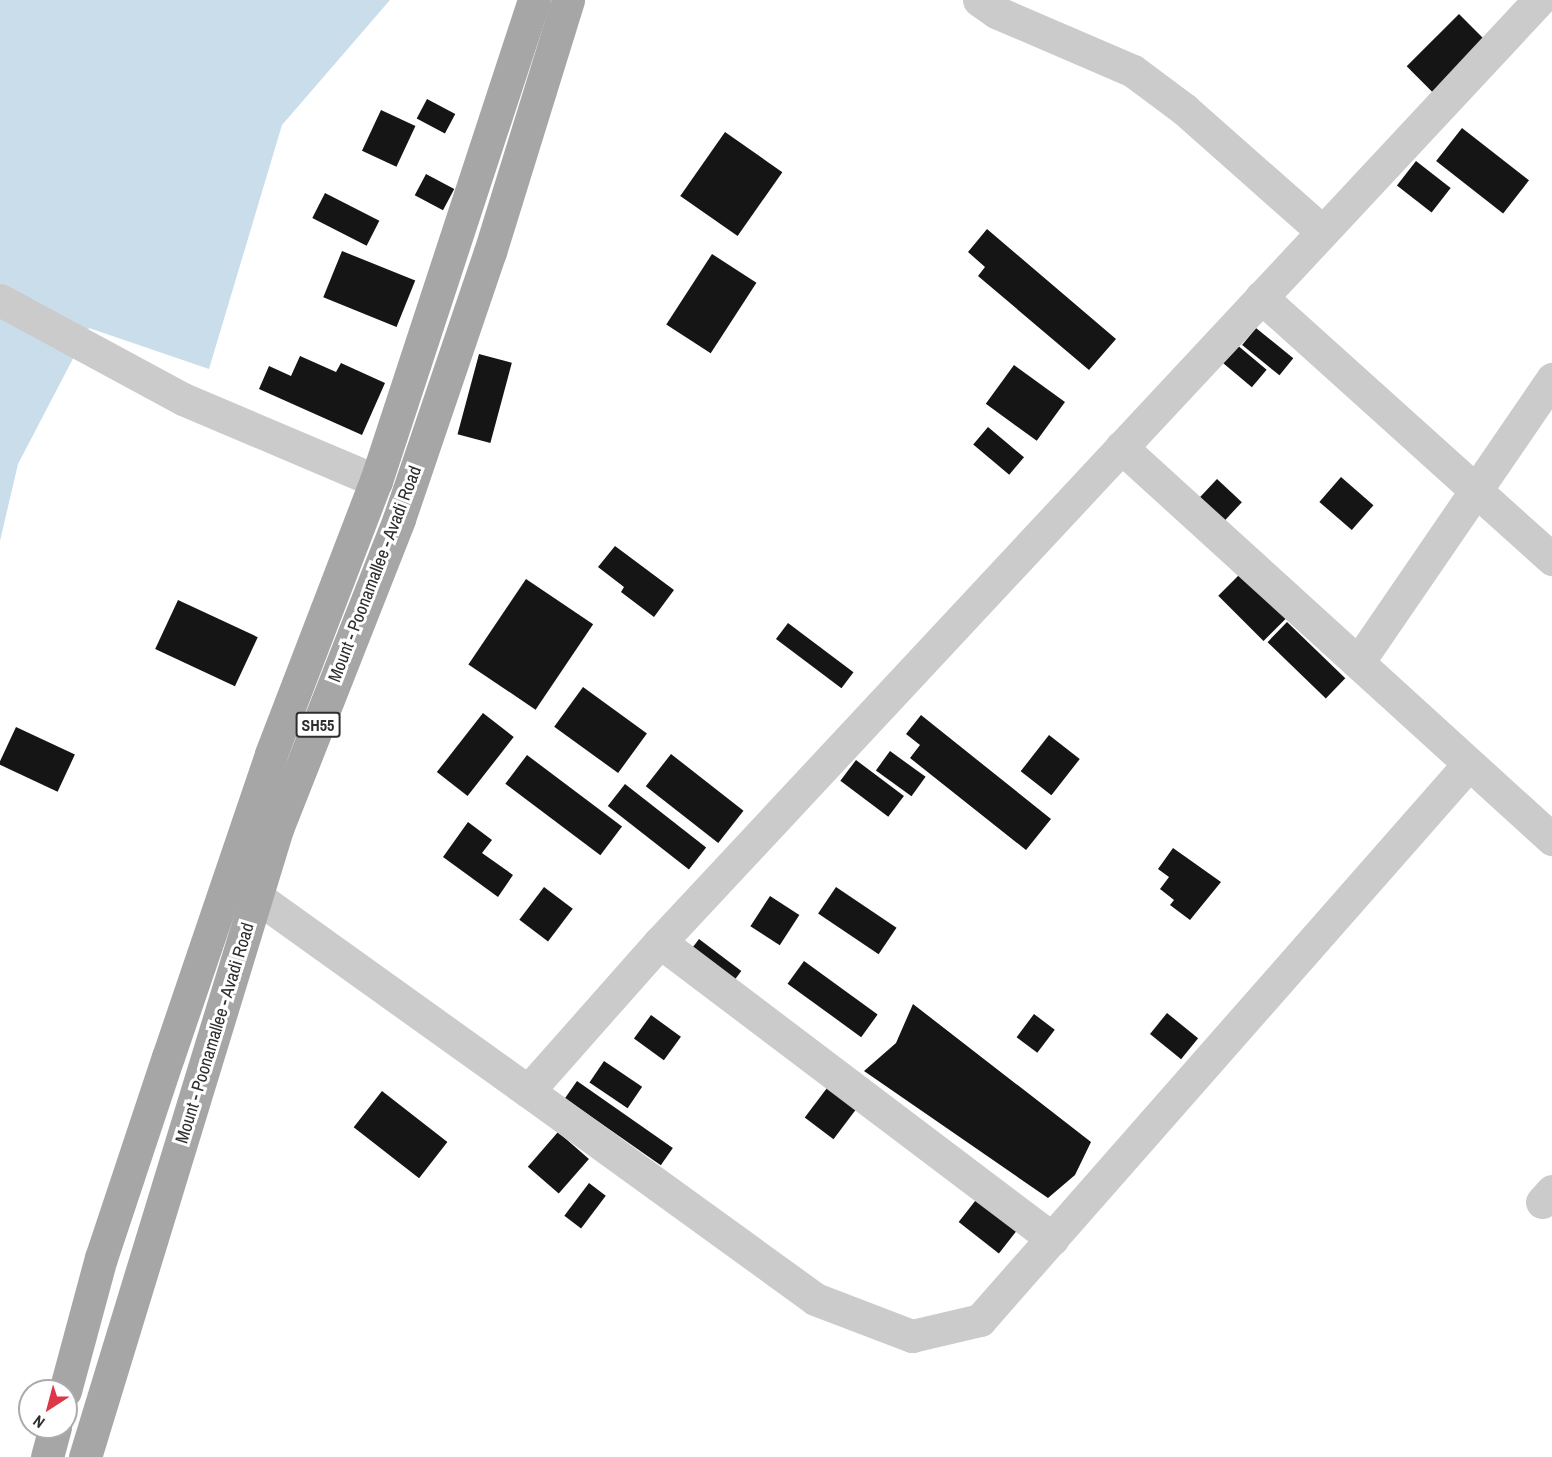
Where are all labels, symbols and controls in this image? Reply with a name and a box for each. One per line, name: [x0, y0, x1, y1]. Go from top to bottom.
street label: Mount - Poonamallee - Avadi Road: [324, 463, 426, 685]
road number: SH55: [296, 712, 340, 738]
street label: Mount - Poonamallee - Avadi Road: [171, 920, 259, 1146]
north arrow: [18, 1379, 78, 1439]
text: N: [28, 1410, 49, 1434]

